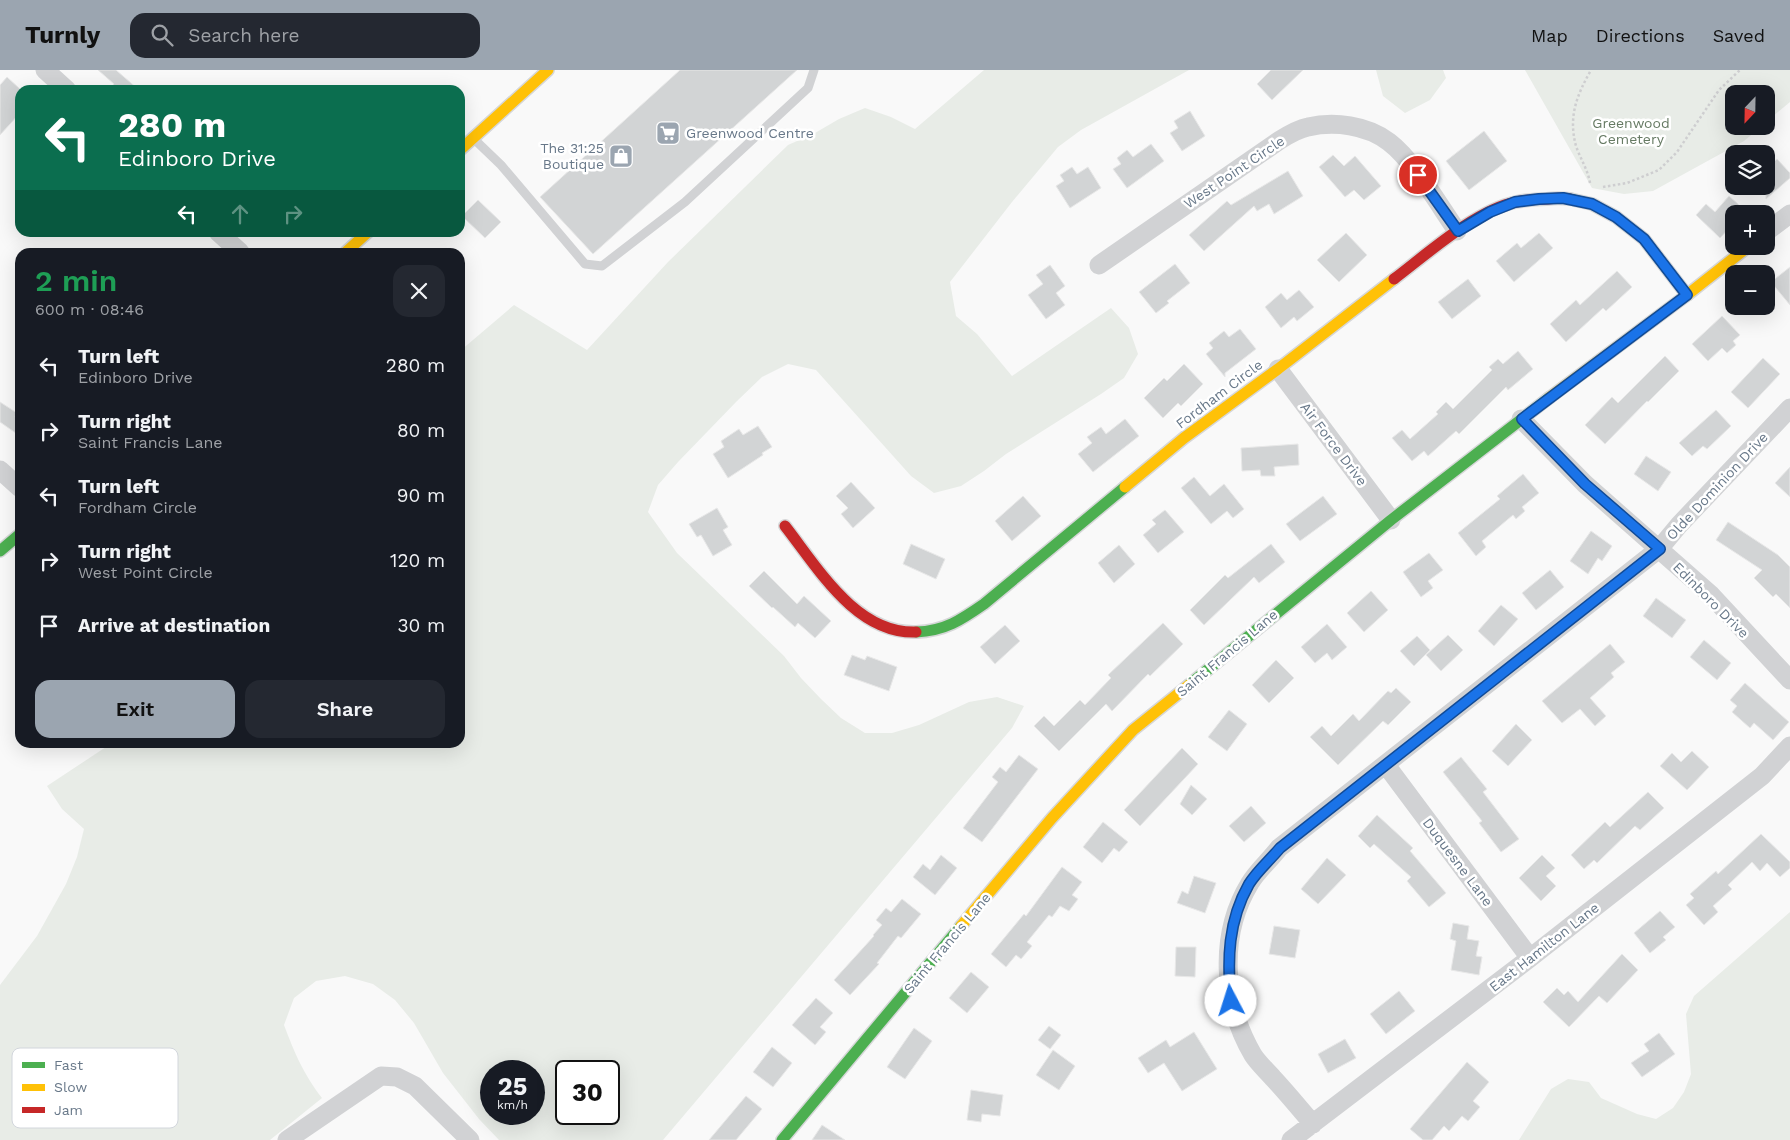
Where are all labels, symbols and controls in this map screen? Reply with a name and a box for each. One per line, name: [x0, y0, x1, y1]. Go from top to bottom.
search box: [130, 13, 480, 58]
text: Turnly: [25, 21, 100, 49]
icon: search: [148, 21, 176, 49]
text: Search here: [188, 24, 300, 47]
text: Map: [1531, 25, 1568, 46]
text: Directions: [1596, 25, 1685, 46]
text: Saved: [1713, 25, 1765, 46]
north arrow: [1725, 85, 1775, 135]
map controls: [1725, 85, 1775, 315]
text: 280 m: [118, 104, 226, 146]
icon: left: [35, 105, 100, 170]
park label: Greenwood Cemetery: [1592, 115, 1670, 147]
supermarket icon: Greenwood Centre: [655, 120, 681, 146]
place label: Greenwood Centre: [686, 125, 814, 141]
street label: West Point Circle: [1181, 132, 1287, 212]
place label: The 31:25 Boutique: [540, 140, 604, 172]
shop icon: The 31:25 Boutique: [608, 143, 634, 169]
button: layers: [1725, 145, 1775, 195]
text: Edinboro Drive: [118, 146, 276, 171]
pin: [1397, 154, 1439, 196]
icon: arrive: [1404, 161, 1432, 189]
icon: left: [173, 200, 201, 228]
icon: ahead: [226, 200, 254, 228]
icon: right: [279, 200, 307, 228]
button: +: [1725, 205, 1775, 255]
text: 2 min: [35, 263, 117, 298]
button: close: [393, 265, 445, 317]
button: −: [1725, 265, 1775, 315]
text: 600 m · 08:46: [35, 300, 144, 319]
text: Turn left: [78, 345, 159, 368]
icon: left: [35, 352, 63, 380]
text: 280 m: [386, 354, 445, 377]
street label: Fordham Circle: [1173, 356, 1265, 432]
text: Edinboro Drive: [78, 368, 193, 387]
street label: Air Force Drive: [1297, 399, 1371, 489]
text: Turn right: [78, 410, 171, 433]
icon: right: [35, 417, 63, 445]
text: 80 m: [397, 419, 445, 442]
street label: Olde Dominion Drive: [1663, 429, 1771, 543]
text: Saint Francis Lane: [78, 433, 223, 452]
text: Turn left: [78, 475, 159, 498]
icon: left: [35, 482, 63, 510]
text: 90 m: [397, 484, 445, 507]
text: Fordham Circle: [78, 498, 197, 517]
text: Turn right: [78, 540, 171, 563]
icon: right: [35, 547, 63, 575]
text: 120 m: [390, 549, 445, 572]
street label: Edinboro Drive: [1670, 559, 1752, 641]
text: West Point Circle: [78, 563, 213, 582]
street label: Saint Francis Lane: [1173, 606, 1281, 700]
icon: arrive: [35, 612, 63, 640]
text: Arrive at destination: [78, 614, 270, 637]
text: 30 m: [398, 614, 445, 637]
button: Exit: [35, 680, 235, 738]
button: Share: [245, 680, 445, 738]
street label: Duquesne Lane: [1420, 815, 1496, 909]
street label: Saint Francis Lane: [900, 889, 994, 997]
street label: East Hamilton Lane: [1486, 899, 1602, 995]
position arrow: [1204, 974, 1256, 1026]
legend: [12, 1048, 178, 1128]
text: Fast: [54, 1057, 83, 1073]
speed limit sign: 30: [555, 1060, 620, 1125]
text: 25: [498, 1072, 527, 1101]
text: Slow: [54, 1079, 87, 1095]
text: km/h: [497, 1098, 528, 1112]
text: Jam: [54, 1102, 83, 1118]

